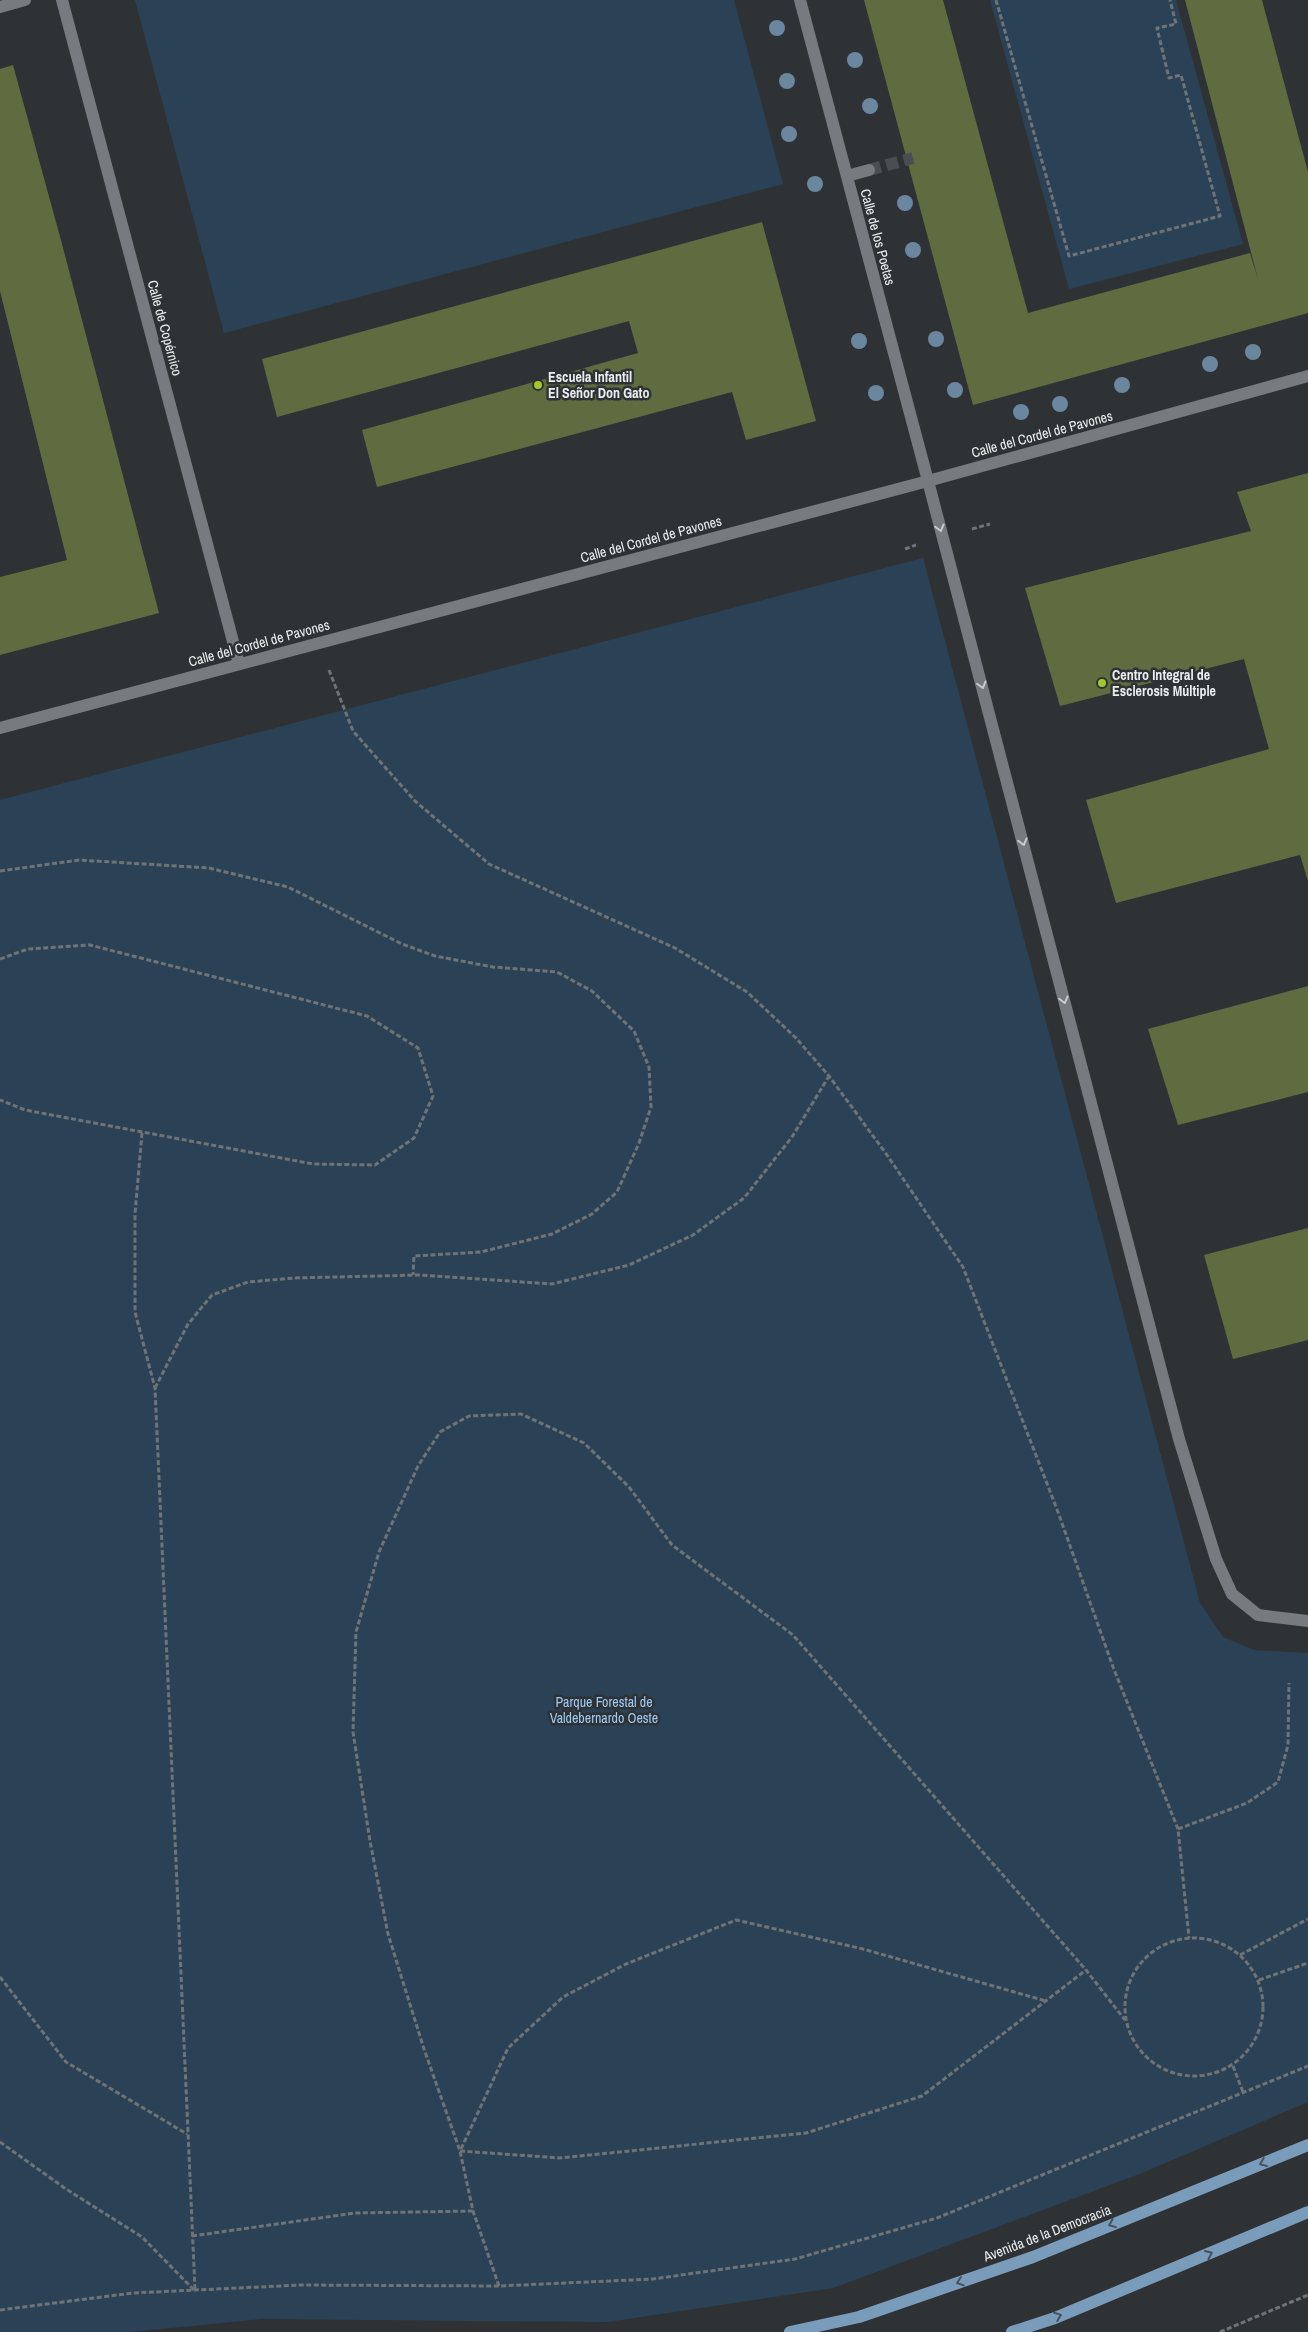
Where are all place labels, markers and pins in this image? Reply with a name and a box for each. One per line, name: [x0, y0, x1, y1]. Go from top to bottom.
place label: Escuela Infantil El Señor Don Gato: [548, 368, 649, 402]
marker: Escuela Infantil El Señor Don Gato: [532, 379, 544, 391]
place label: Centro Integral de Esclerosis Múltiple: [1112, 666, 1216, 700]
marker: Centro Integral de Esclerosis Múltiple: [1096, 677, 1108, 689]

